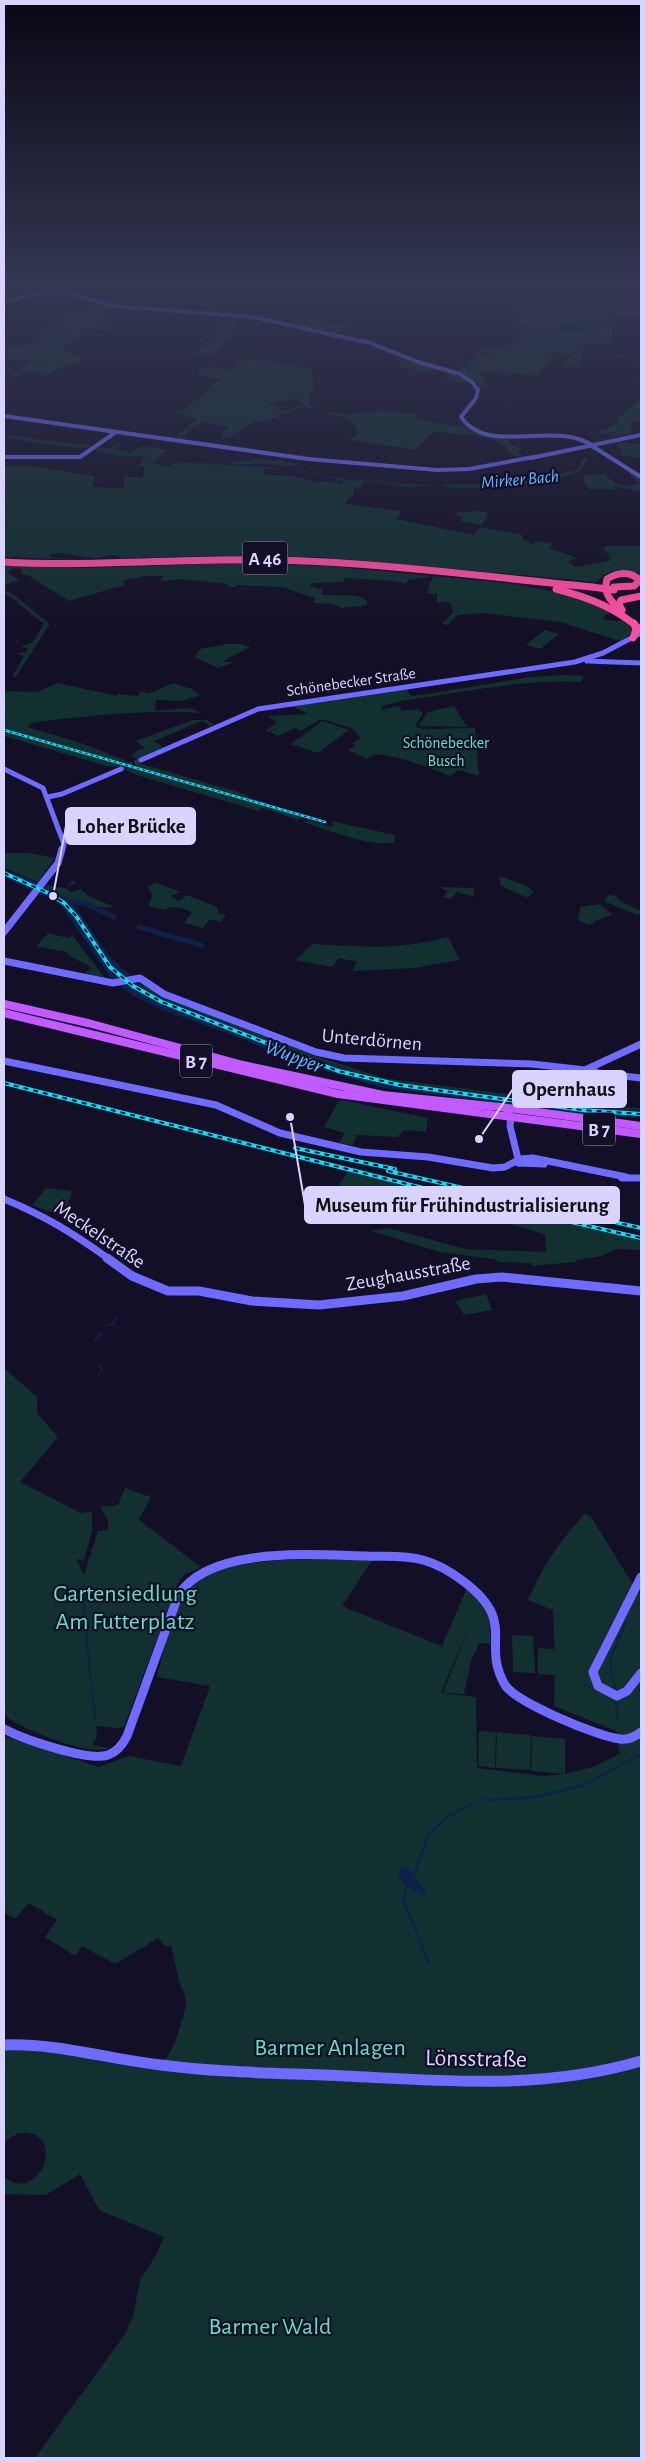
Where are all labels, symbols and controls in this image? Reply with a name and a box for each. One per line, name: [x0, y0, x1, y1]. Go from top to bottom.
water label: Mirker Bach: [480, 468, 560, 492]
road number: A 46: [242, 542, 288, 574]
street label: Schönebecker Straße: [285, 665, 417, 699]
park label: Schönebecker Busch: [403, 735, 490, 769]
callout: Loher Brücke: [66, 808, 195, 844]
text: Loher Brücke: [76, 816, 186, 837]
street label: Unterdörnen: [321, 1026, 423, 1054]
water label: Wupper: [262, 1036, 327, 1078]
road number: B 7: [180, 1044, 212, 1078]
callout: Opernhaus: [513, 1071, 626, 1107]
text: Opernhaus: [522, 1079, 616, 1100]
road number: B 7: [583, 1112, 615, 1146]
callout: Museum für Frühindustrialisierung: [305, 1187, 619, 1223]
text: Museum für Frühindustrialisierung: [315, 1195, 610, 1216]
street label: Meckelstraße: [50, 1197, 148, 1272]
street label: Zeughausstraße: [344, 1253, 472, 1295]
park label: Gartensiedlung Am Futterplatz: [53, 1582, 197, 1634]
park label: Barmer Anlagen: [254, 2036, 406, 2060]
street label: Lönsstraße: [425, 2046, 527, 2072]
park label: Barmer Wald: [208, 2315, 332, 2339]

